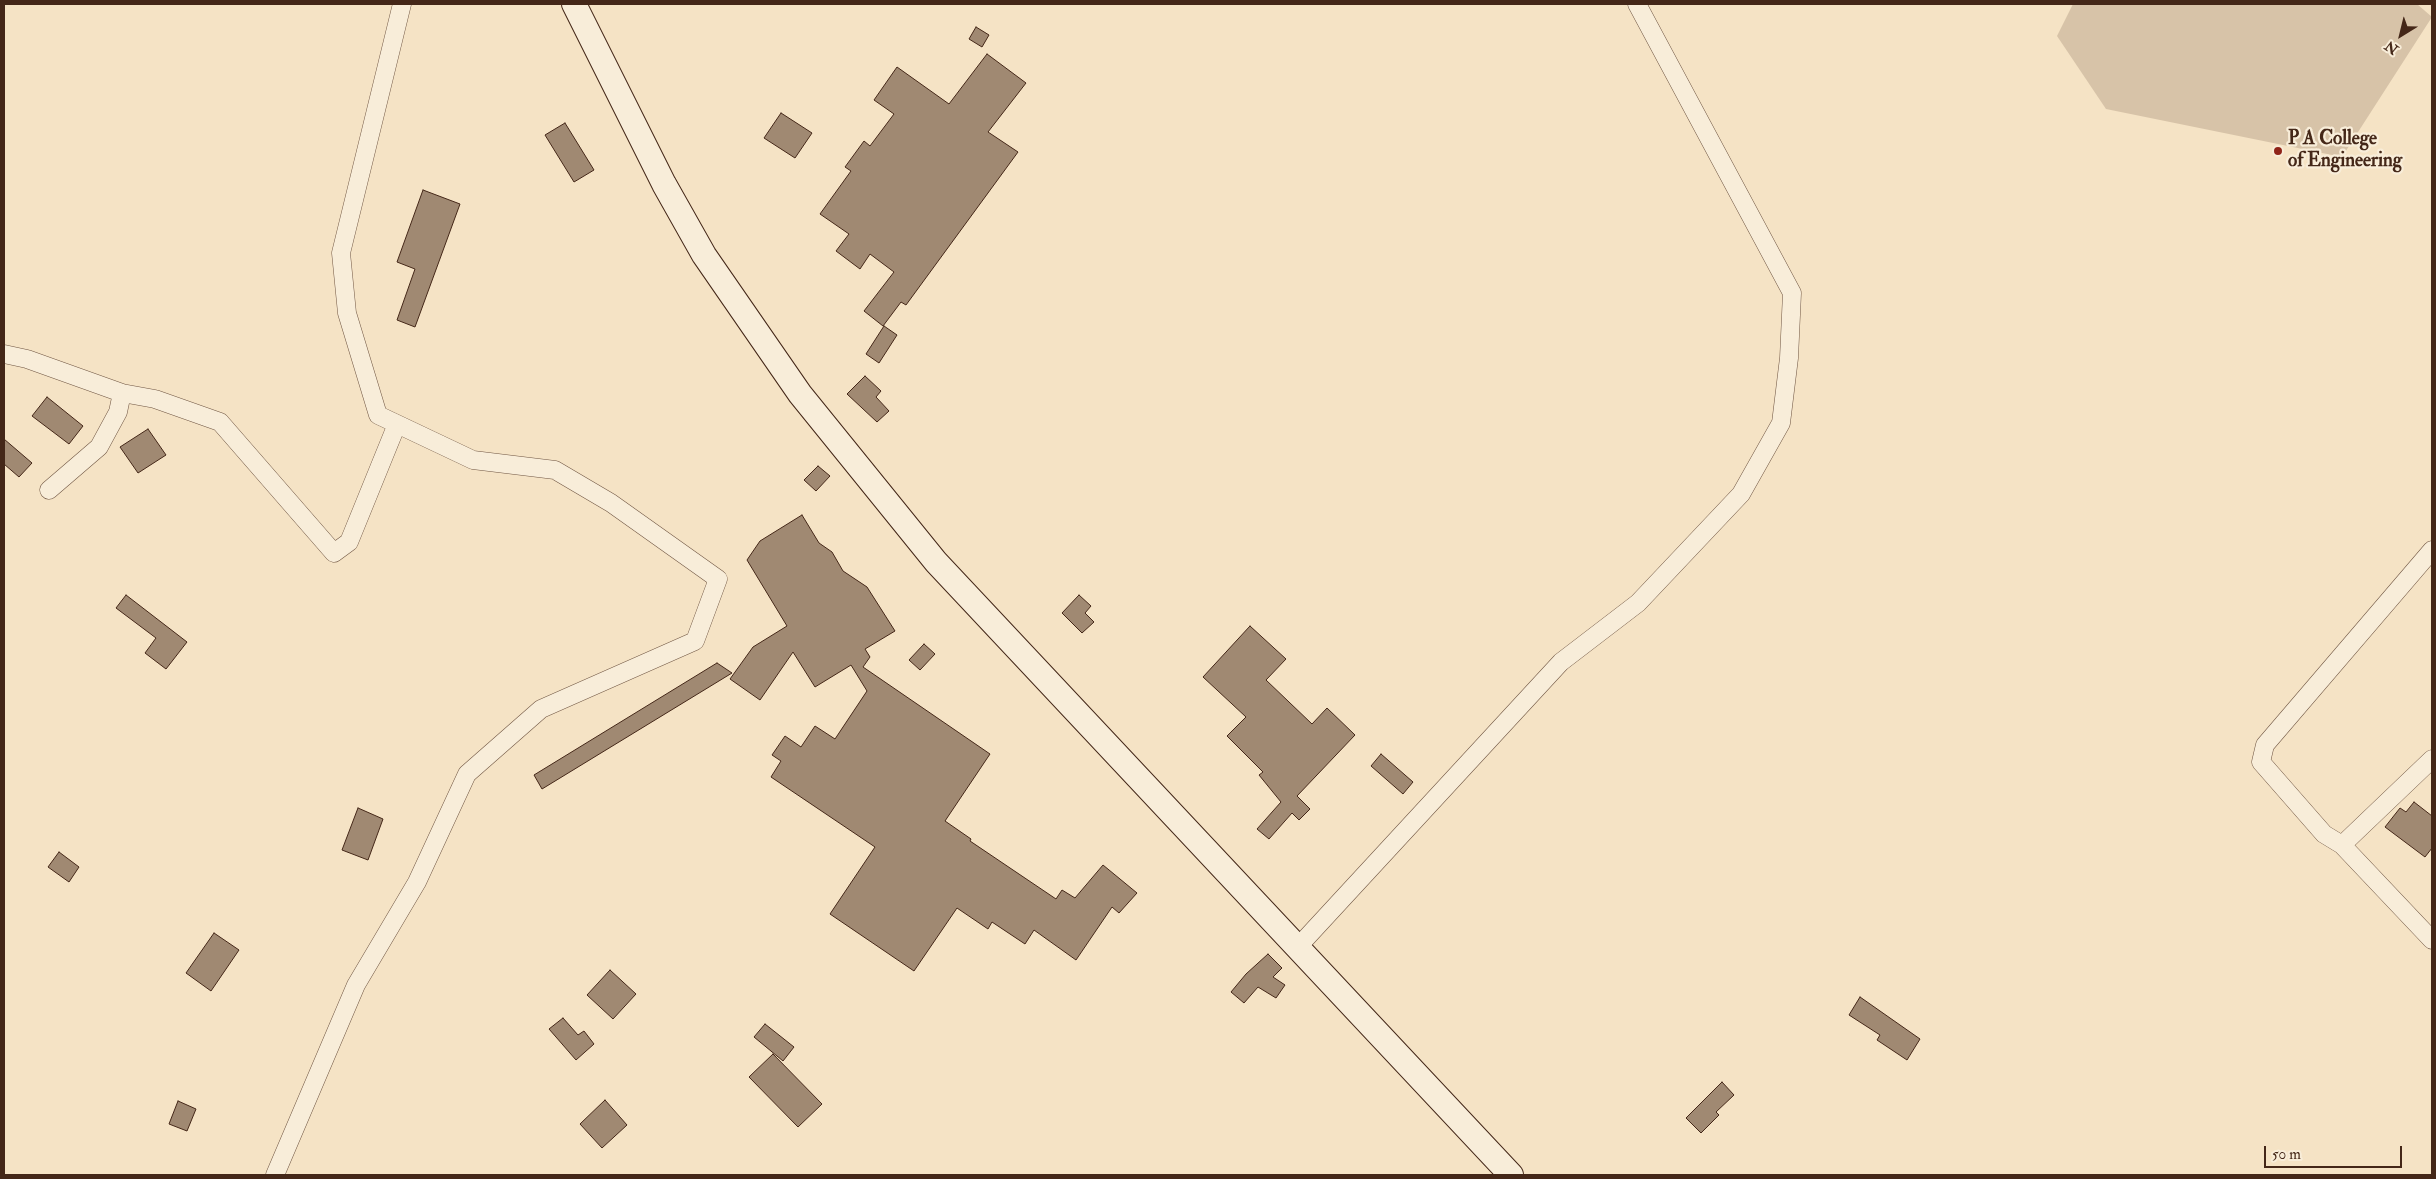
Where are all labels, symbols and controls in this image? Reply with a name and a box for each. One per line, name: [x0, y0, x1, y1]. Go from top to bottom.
north arrow: [2376, 10, 2426, 60]
text: N: [2382, 37, 2402, 58]
place label: P A College of Engineering: [2288, 129, 2402, 173]
marker: P A College of Engineering: [2272, 145, 2284, 157]
scale bar: [2266, 1136, 2404, 1168]
text: 50 m: [2272, 1145, 2301, 1164]

